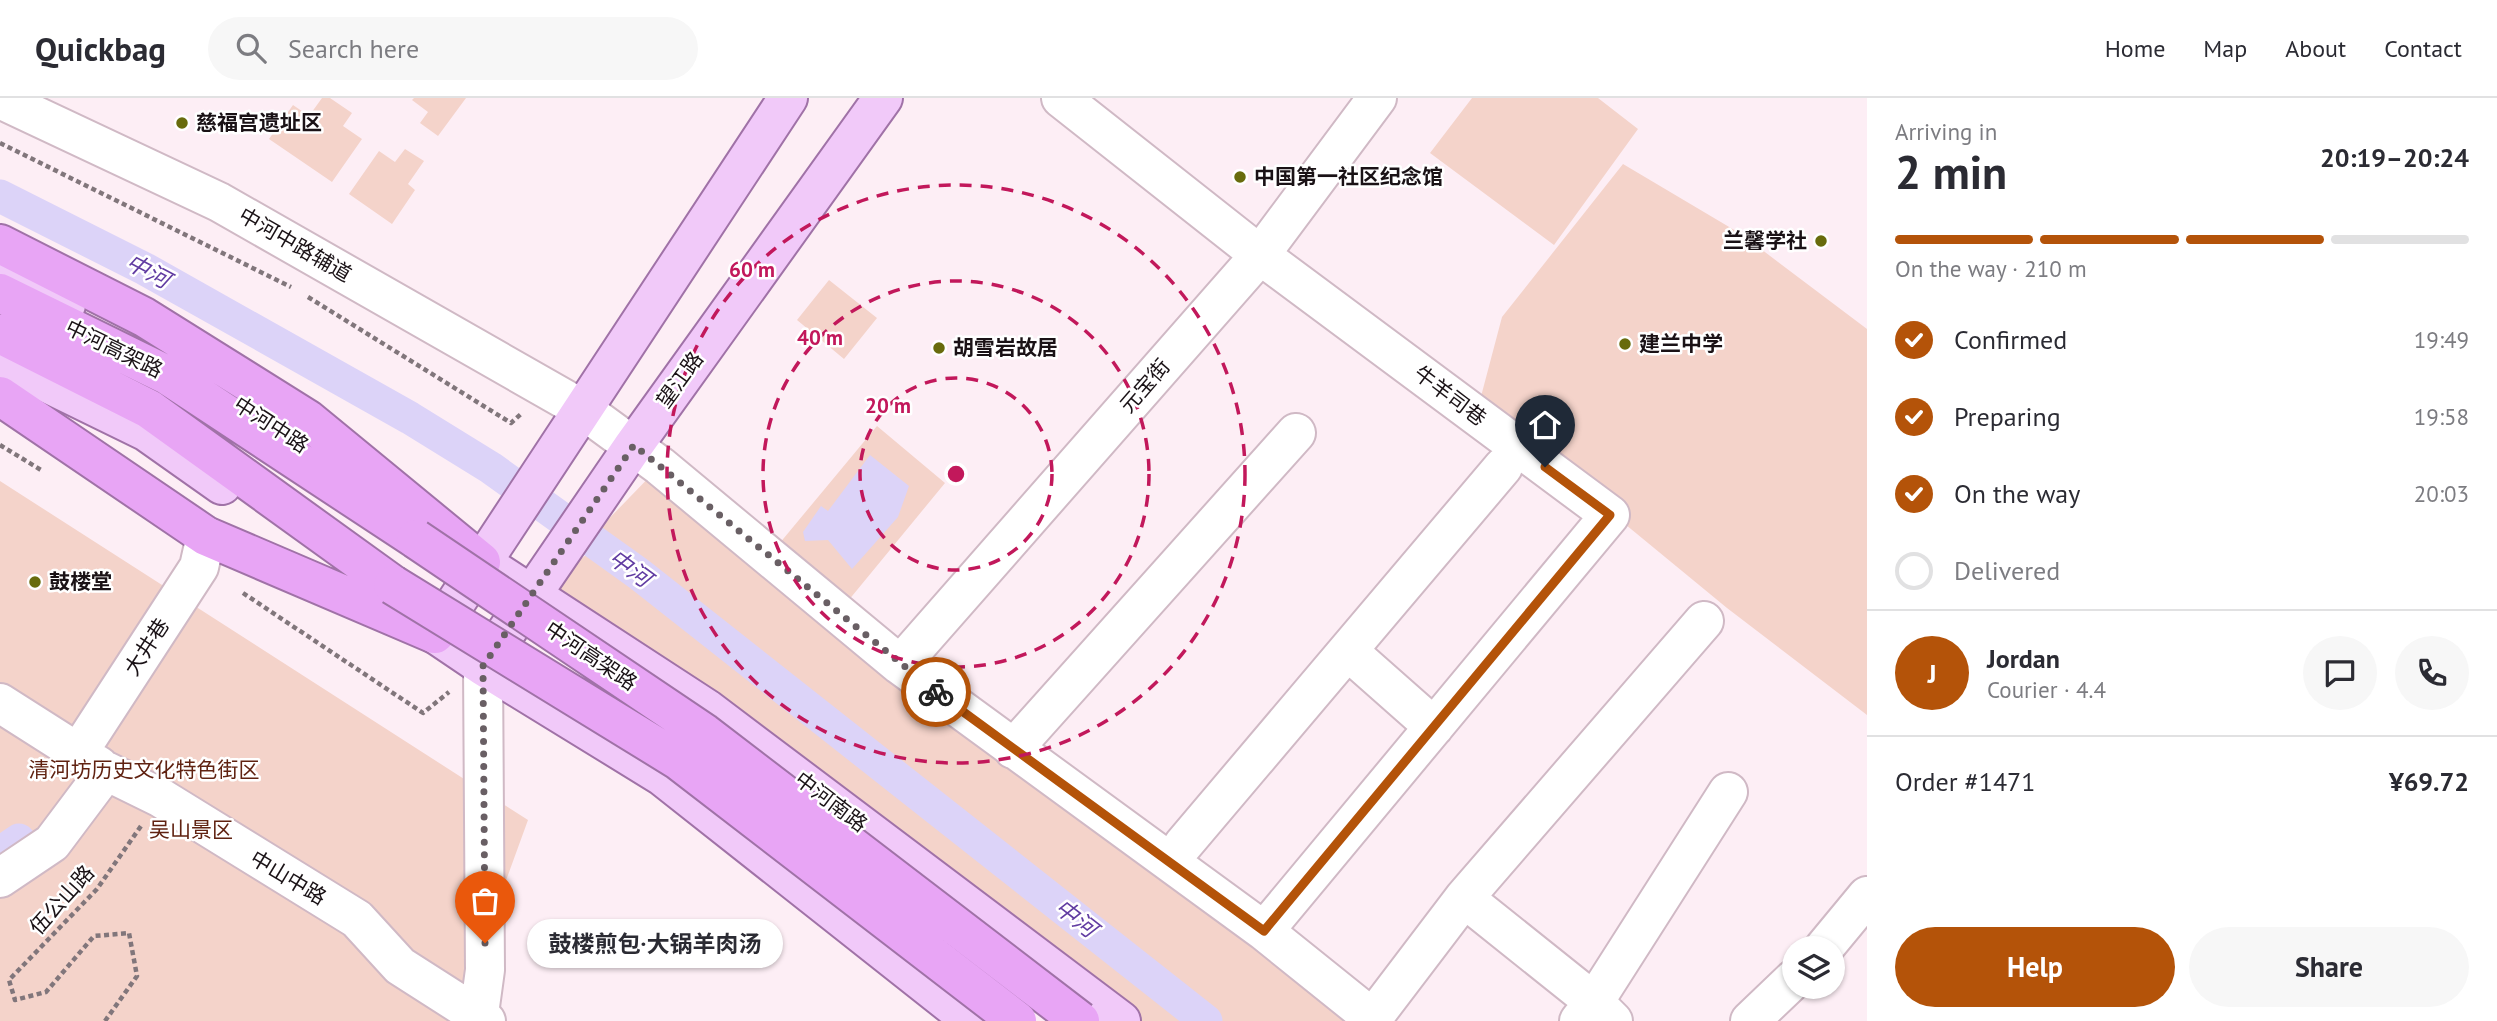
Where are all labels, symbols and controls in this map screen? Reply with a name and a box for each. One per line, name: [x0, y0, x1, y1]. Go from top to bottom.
search box: [208, 17, 698, 80]
text: Quickbag: [35, 27, 166, 70]
icon: search: [232, 29, 270, 67]
text: Search here: [288, 32, 419, 65]
text: Home: [2105, 33, 2165, 64]
text: Map: [2203, 33, 2247, 64]
text: About: [2285, 33, 2346, 64]
text: Contact: [2384, 33, 2462, 64]
place label: 慈福宫遗址区: [196, 109, 322, 136]
marker: 慈福宫遗址区: [174, 115, 190, 131]
text: Arriving in: [1895, 117, 1997, 146]
text: 20:19–20:24: [2320, 141, 2469, 174]
text: 2 min: [1895, 142, 2007, 202]
place label: 中国第一社区纪念馆: [1254, 163, 1443, 190]
marker: 中国第一社区纪念馆: [1232, 169, 1248, 185]
street label: 中河中路辅道: [234, 201, 357, 288]
place label: 兰馨学社: [1723, 227, 1807, 254]
marker: 兰馨学社: [1813, 233, 1829, 249]
water label: 中河: [121, 247, 179, 296]
text: On the way · 210 m: [1895, 254, 2087, 283]
text: 60 m: [729, 256, 775, 283]
street label: 中河高架路: [61, 313, 167, 384]
icon: check: [1895, 321, 1933, 359]
text: Confirmed: [1954, 323, 2067, 356]
text: 40 m: [797, 324, 843, 351]
text: 19:49: [2414, 325, 2469, 354]
place label: 建兰中学: [1639, 330, 1723, 357]
place label: 胡雪岩故居: [953, 334, 1058, 361]
marker: 建兰中学: [1617, 336, 1633, 352]
marker: 胡雪岩故居: [931, 340, 947, 356]
street label: 望江路: [650, 346, 709, 413]
street label: 元宝街: [1114, 353, 1175, 418]
street label: 牛羊司巷: [1409, 360, 1492, 432]
street label: 中河中路: [229, 390, 314, 459]
text: 20 m: [865, 392, 911, 419]
pin: [1515, 395, 1575, 467]
icon: check: [1895, 398, 1933, 436]
text: Preparing: [1954, 400, 2061, 433]
text: 19:58: [2414, 402, 2469, 431]
icon: home: [1526, 406, 1564, 444]
centre of rings: [944, 462, 968, 486]
icon: check: [1895, 475, 1933, 513]
text: On the way: [1954, 477, 2080, 510]
text: 20:03: [2414, 479, 2469, 508]
water label: 中河: [603, 542, 661, 595]
text: Delivered: [1954, 554, 2060, 587]
place label: 鼓楼堂: [49, 568, 112, 595]
marker: 鼓楼堂: [27, 574, 43, 590]
street label: 大井巷: [118, 613, 175, 680]
street label: 中河高架路: [540, 615, 642, 696]
button: chat: [2303, 636, 2377, 710]
button: phone: [2395, 636, 2469, 710]
text: Jordan: [1987, 642, 2060, 675]
courier: [901, 657, 971, 727]
text: J: [1928, 657, 1936, 690]
icon: bike: [917, 673, 955, 711]
text: Courier · 4.4: [1987, 675, 2106, 704]
park label: 清河坊历史文化特色街区: [29, 756, 260, 783]
text: Order #1471: [1895, 765, 2035, 798]
text: ¥69.72: [2389, 765, 2469, 798]
street label: 中河南路: [790, 766, 873, 838]
park label: 吴山景区: [149, 816, 233, 843]
street label: 中山中路: [245, 844, 331, 911]
street label: 伍公山路: [23, 859, 100, 940]
pin: [455, 871, 515, 943]
icon: bag: [466, 882, 504, 920]
water label: 中河: [1049, 892, 1107, 946]
callout: 鼓楼煎包·大锅羊肉汤: [527, 918, 782, 968]
button: Help: [1895, 927, 2175, 1007]
button: Share: [2189, 927, 2469, 1007]
text: 鼓楼煎包·大锅羊肉汤: [549, 929, 761, 958]
map controls: [1782, 936, 1845, 999]
button: layers: [1782, 936, 1845, 999]

